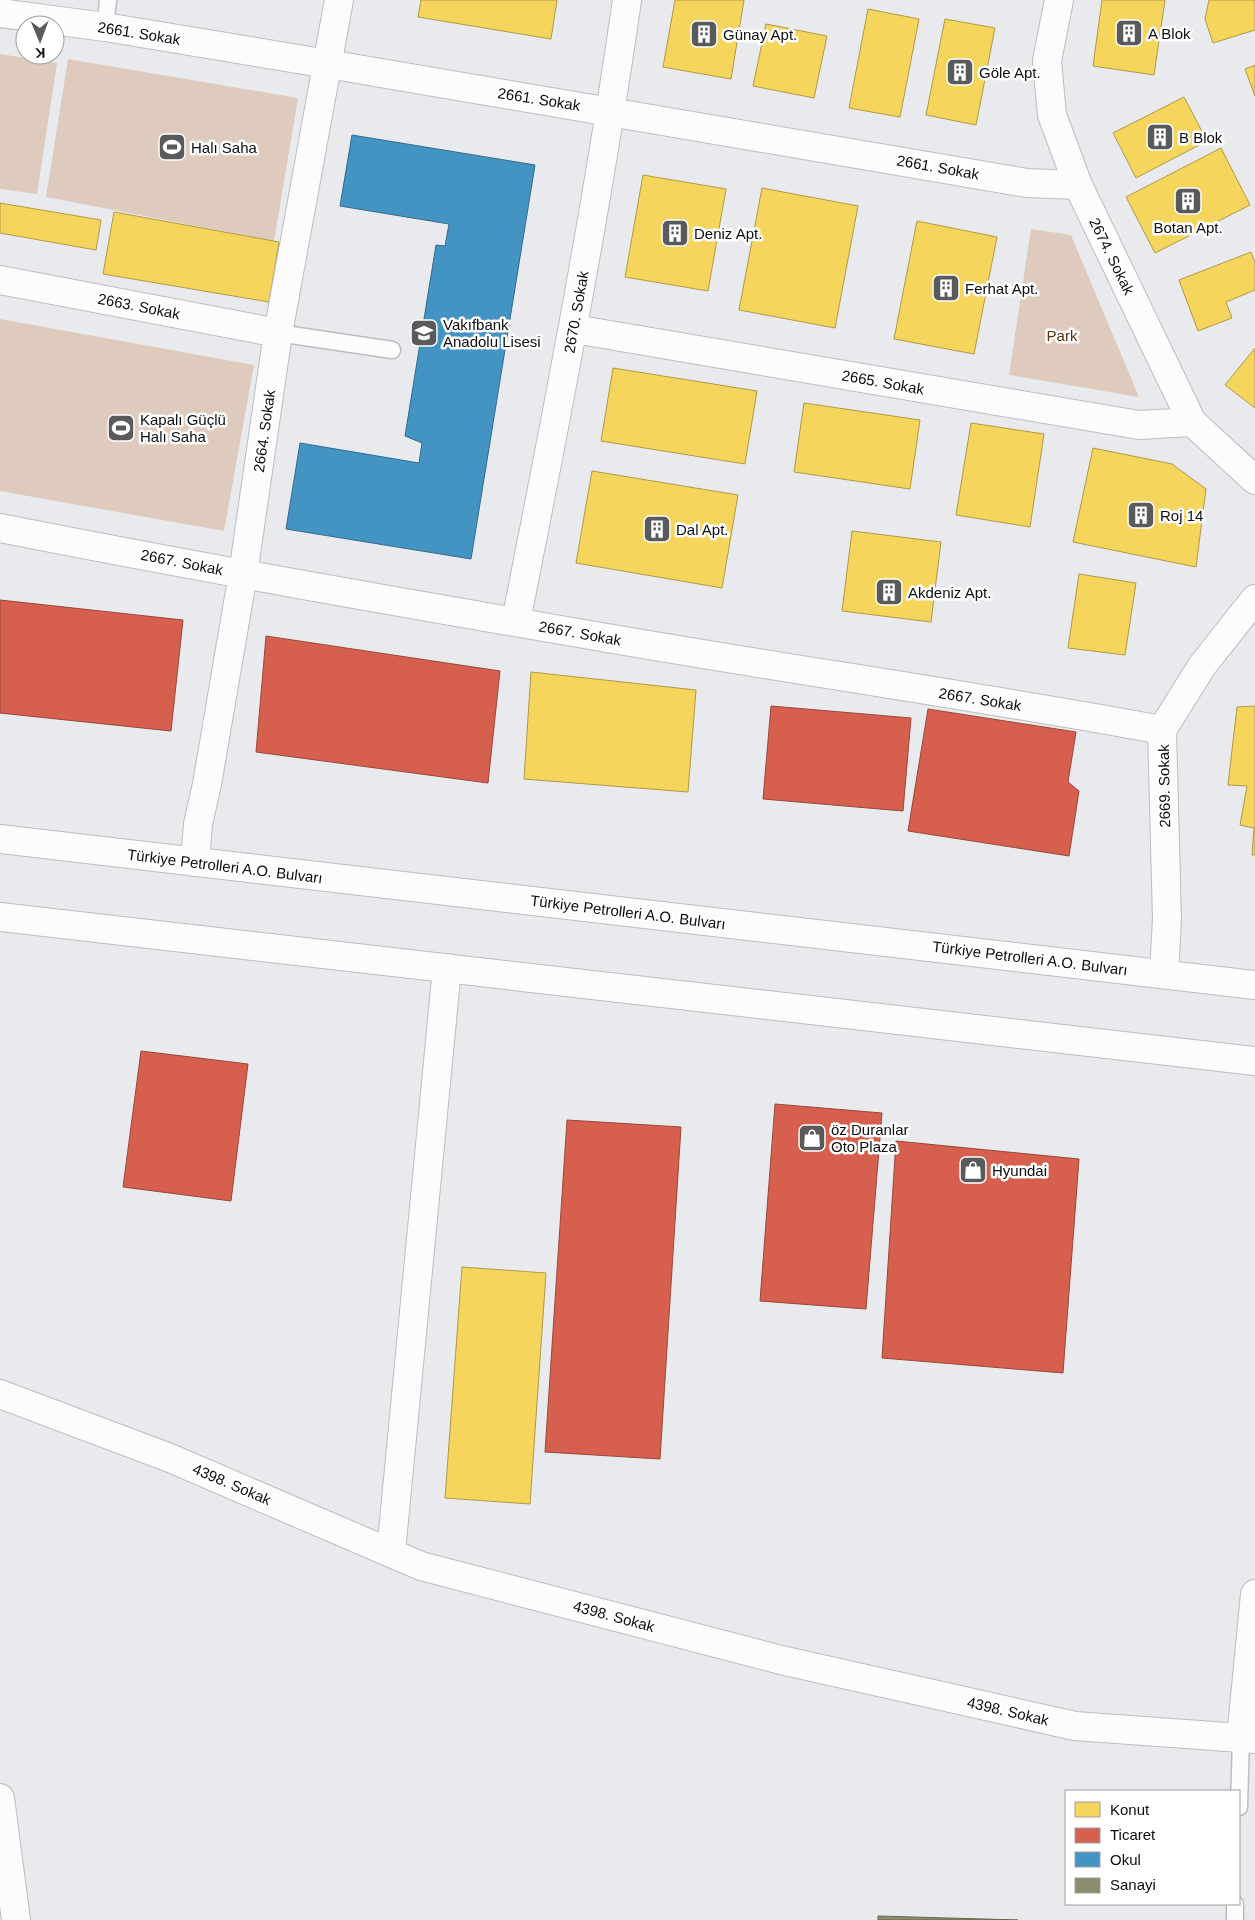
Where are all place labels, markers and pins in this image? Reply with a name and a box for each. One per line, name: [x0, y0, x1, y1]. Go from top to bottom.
building icon: A Blok: [1114, 18, 1144, 48]
building icon: Günay Apt.: [689, 19, 719, 49]
place label: A Blok: [1148, 25, 1191, 42]
place label: Günay Apt.: [723, 26, 797, 43]
building icon: Göle Apt.: [945, 57, 975, 87]
place label: Göle Apt.: [979, 64, 1041, 81]
building icon: B Blok: [1145, 122, 1175, 152]
place label: B Blok: [1179, 129, 1223, 146]
sports icon: Halı Saha: [157, 132, 187, 162]
place label: Halı Saha: [191, 139, 258, 156]
building icon: Botan Apt.: [1173, 186, 1203, 216]
building icon: Deniz Apt.: [660, 218, 690, 248]
place label: Botan Apt.: [1153, 219, 1223, 236]
place label: Deniz Apt.: [694, 225, 762, 242]
building icon: Ferhat Apt.: [931, 273, 961, 303]
place label: Ferhat Apt.: [965, 280, 1038, 297]
place label: Vakıfbank Anadolu Lisesi: [443, 316, 541, 350]
school or university icon: Vakıfbank Anadolu Lisesi: [409, 318, 439, 348]
place label: Kapalı Güçlü Halı Saha: [140, 411, 226, 445]
sports icon: Kapalı Güçlü Halı Saha: [106, 413, 136, 443]
building icon: Roj 14: [1126, 500, 1156, 530]
place label: Roj 14: [1160, 507, 1203, 524]
building icon: Dal Apt.: [642, 514, 672, 544]
place label: Dal Apt.: [676, 521, 729, 538]
building icon: Akdeniz Apt.: [874, 577, 904, 607]
place label: Akdeniz Apt.: [908, 584, 991, 601]
place label: öz Duranlar Oto Plaza: [831, 1121, 909, 1155]
shop icon: öz Duranlar Oto Plaza: [797, 1123, 827, 1153]
shop icon: Hyundai: [958, 1155, 988, 1185]
place label: Hyundai: [992, 1162, 1047, 1179]

